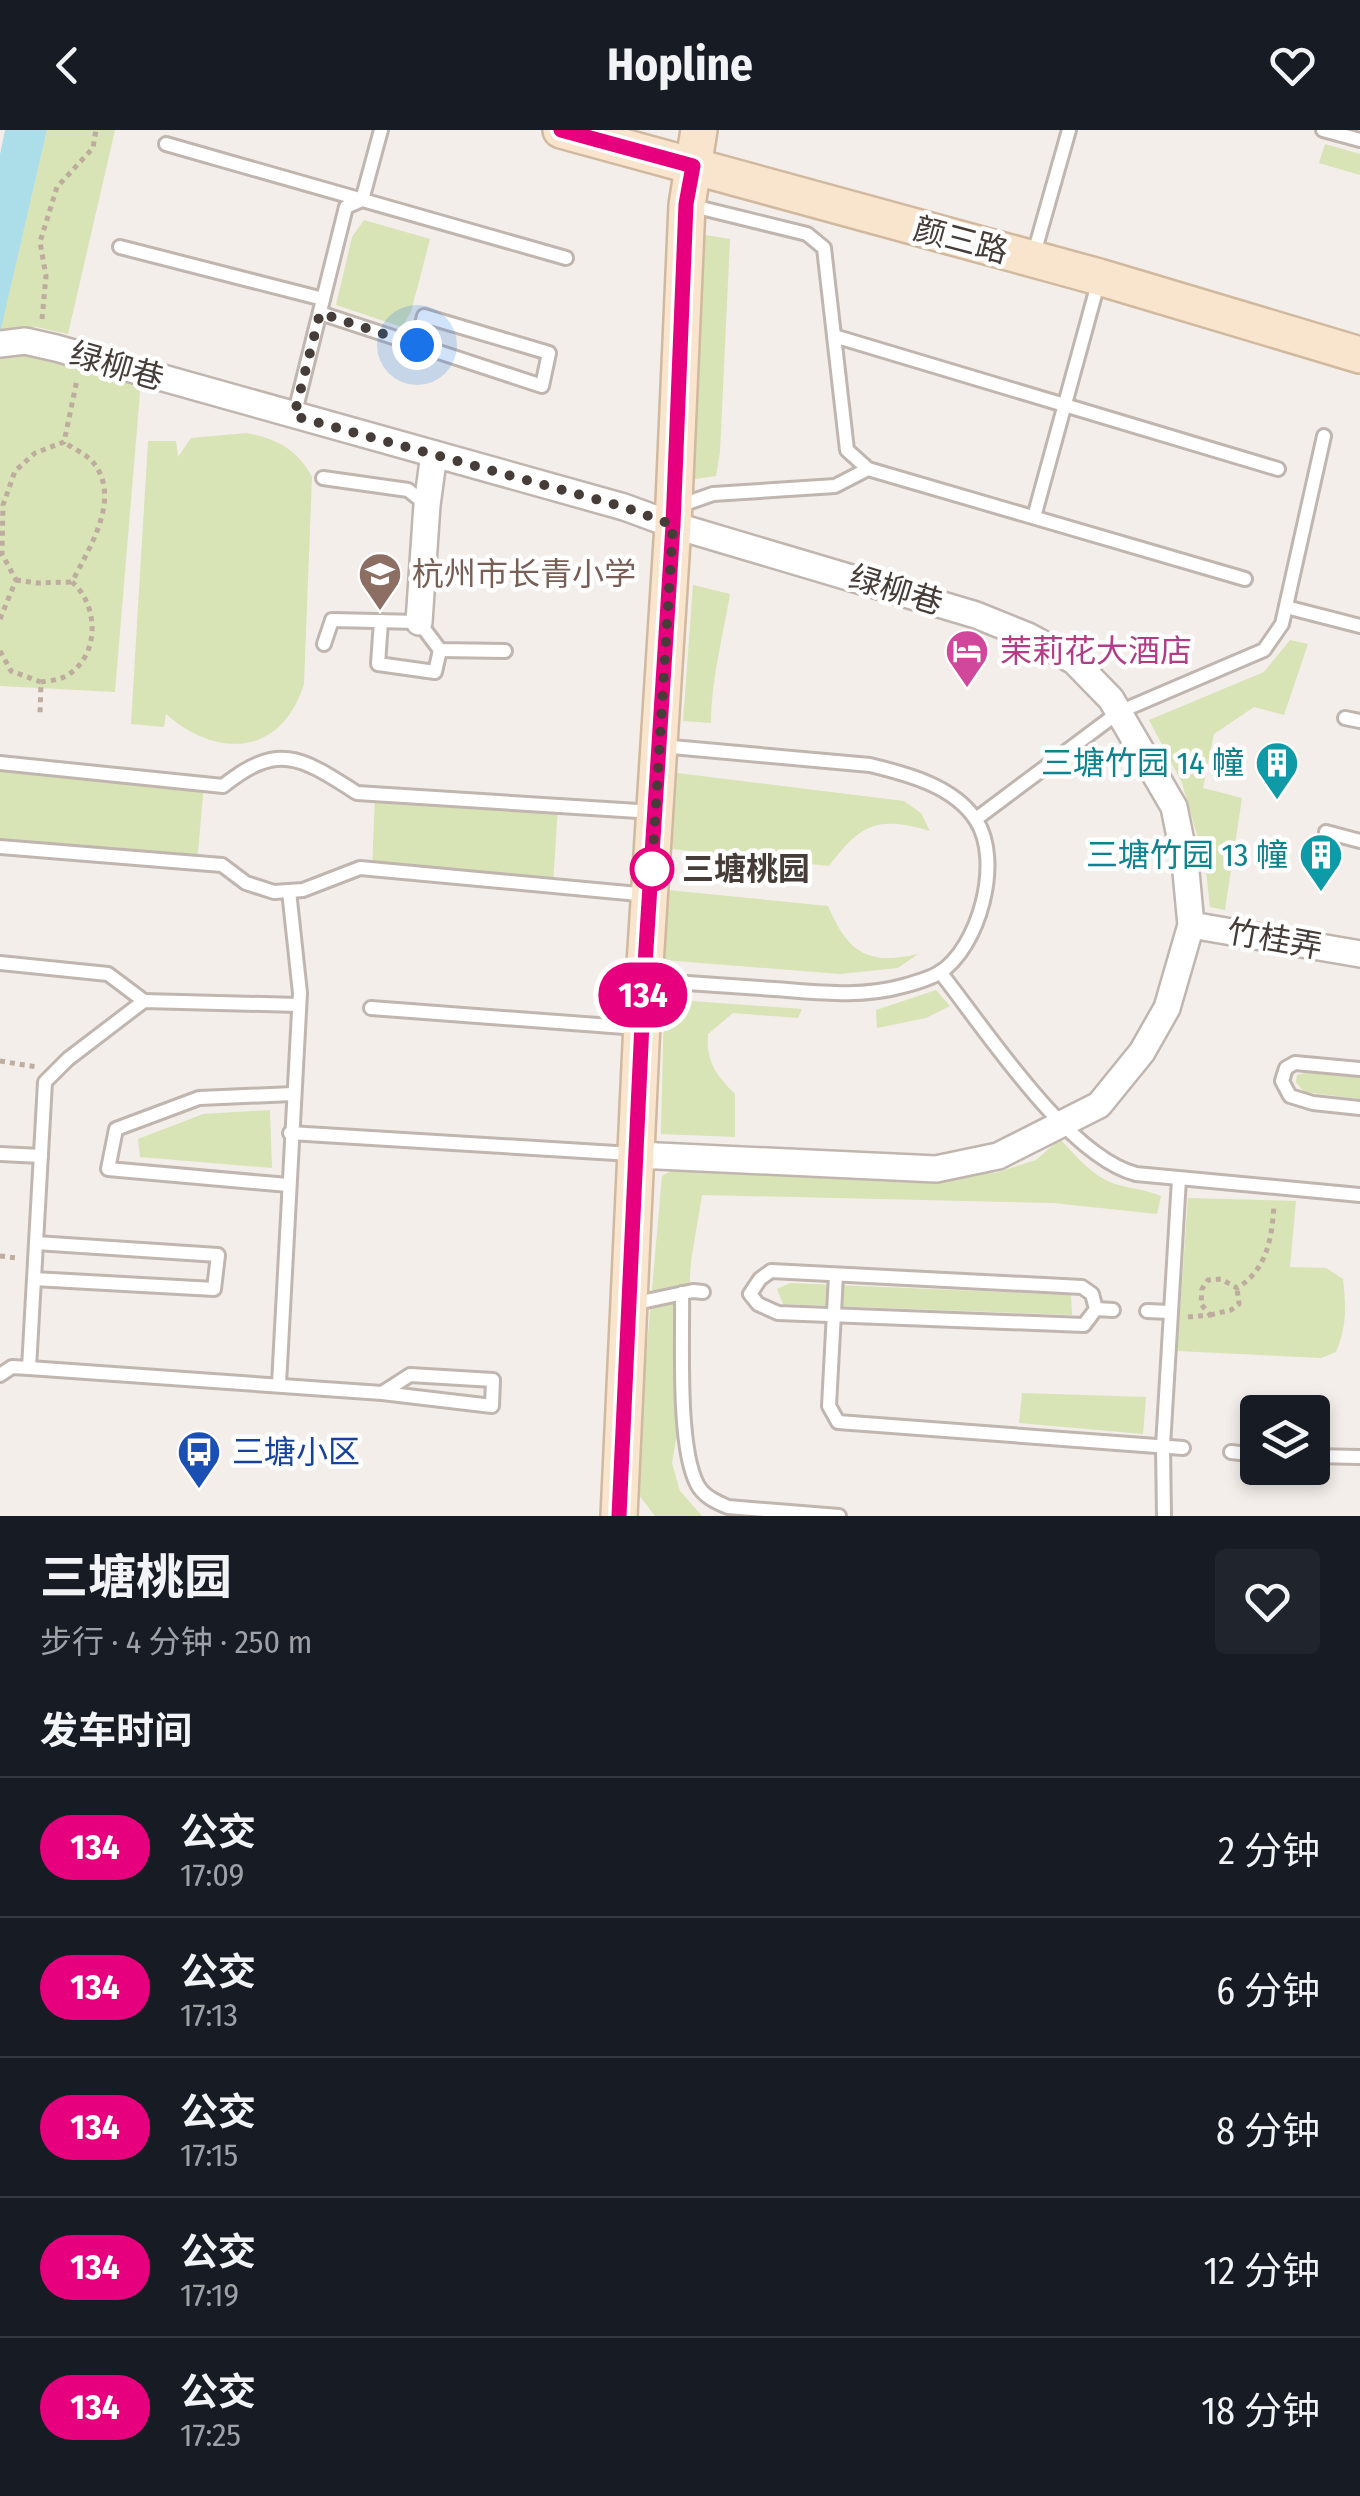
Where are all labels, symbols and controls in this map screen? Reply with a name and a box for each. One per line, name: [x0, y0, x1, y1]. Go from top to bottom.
icon: back: [40, 38, 95, 93]
text: Hopline: [607, 38, 753, 92]
icon: heart: [1265, 38, 1320, 93]
street label: 颜三路: [910, 209, 1012, 271]
your location: [392, 320, 442, 370]
street label: 绿柳巷: [66, 335, 168, 397]
school or university icon: 杭州市长青小学: [357, 551, 403, 612]
place label: 杭州市长青小学: [412, 555, 636, 593]
street label: 绿柳巷: [845, 558, 947, 622]
hotel icon: 茉莉花大酒店: [944, 628, 990, 689]
place label: 茉莉花大酒店: [1000, 632, 1192, 670]
building icon: 三塘竹园 14 幢: [1254, 740, 1300, 801]
place label: 三塘竹园 14 幢: [1041, 744, 1244, 782]
building icon: 三塘竹园 13 幢: [1298, 832, 1344, 893]
place label: 三塘竹园 13 幢: [1086, 836, 1288, 874]
marker: 三塘桃园: [631, 848, 673, 890]
place label: 三塘桃园: [682, 850, 810, 888]
street label: 竹桂弄: [1224, 912, 1326, 966]
line badge: 134: [586, 962, 700, 1028]
text: 134: [618, 974, 668, 1016]
map controls: [1240, 1395, 1330, 1485]
button: layers: [1240, 1395, 1330, 1485]
bus stop icon: 三塘小区: [176, 1429, 222, 1490]
place label: 三塘小区: [232, 1433, 360, 1471]
text: 三塘桃园: [40, 1549, 232, 1607]
button: heart: [1215, 1549, 1320, 1654]
text: 步行 · 4 分钟 · 250 m: [40, 1623, 312, 1661]
text: 发车时间: [40, 1708, 192, 1754]
text: 公交: [180, 1809, 256, 1855]
text: 134: [70, 1826, 120, 1868]
text: 2 分钟: [1218, 1828, 1320, 1874]
text: 17:09: [180, 1856, 244, 1894]
text: 公交: [180, 1949, 256, 1995]
text: 134: [70, 1966, 120, 2008]
text: 6 分钟: [1216, 1968, 1320, 2014]
text: 17:13: [180, 1996, 238, 2034]
text: 公交: [180, 2089, 256, 2135]
text: 134: [70, 2106, 120, 2148]
text: 8 分钟: [1216, 2108, 1320, 2154]
text: 17:15: [180, 2136, 238, 2174]
text: 公交: [180, 2229, 256, 2275]
text: 134: [70, 2246, 120, 2288]
text: 12 分钟: [1203, 2248, 1320, 2294]
text: 17:19: [180, 2276, 239, 2314]
text: 公交: [180, 2369, 256, 2415]
text: 134: [70, 2386, 120, 2428]
text: 18 分钟: [1201, 2388, 1320, 2434]
text: 17:25: [180, 2416, 241, 2454]

